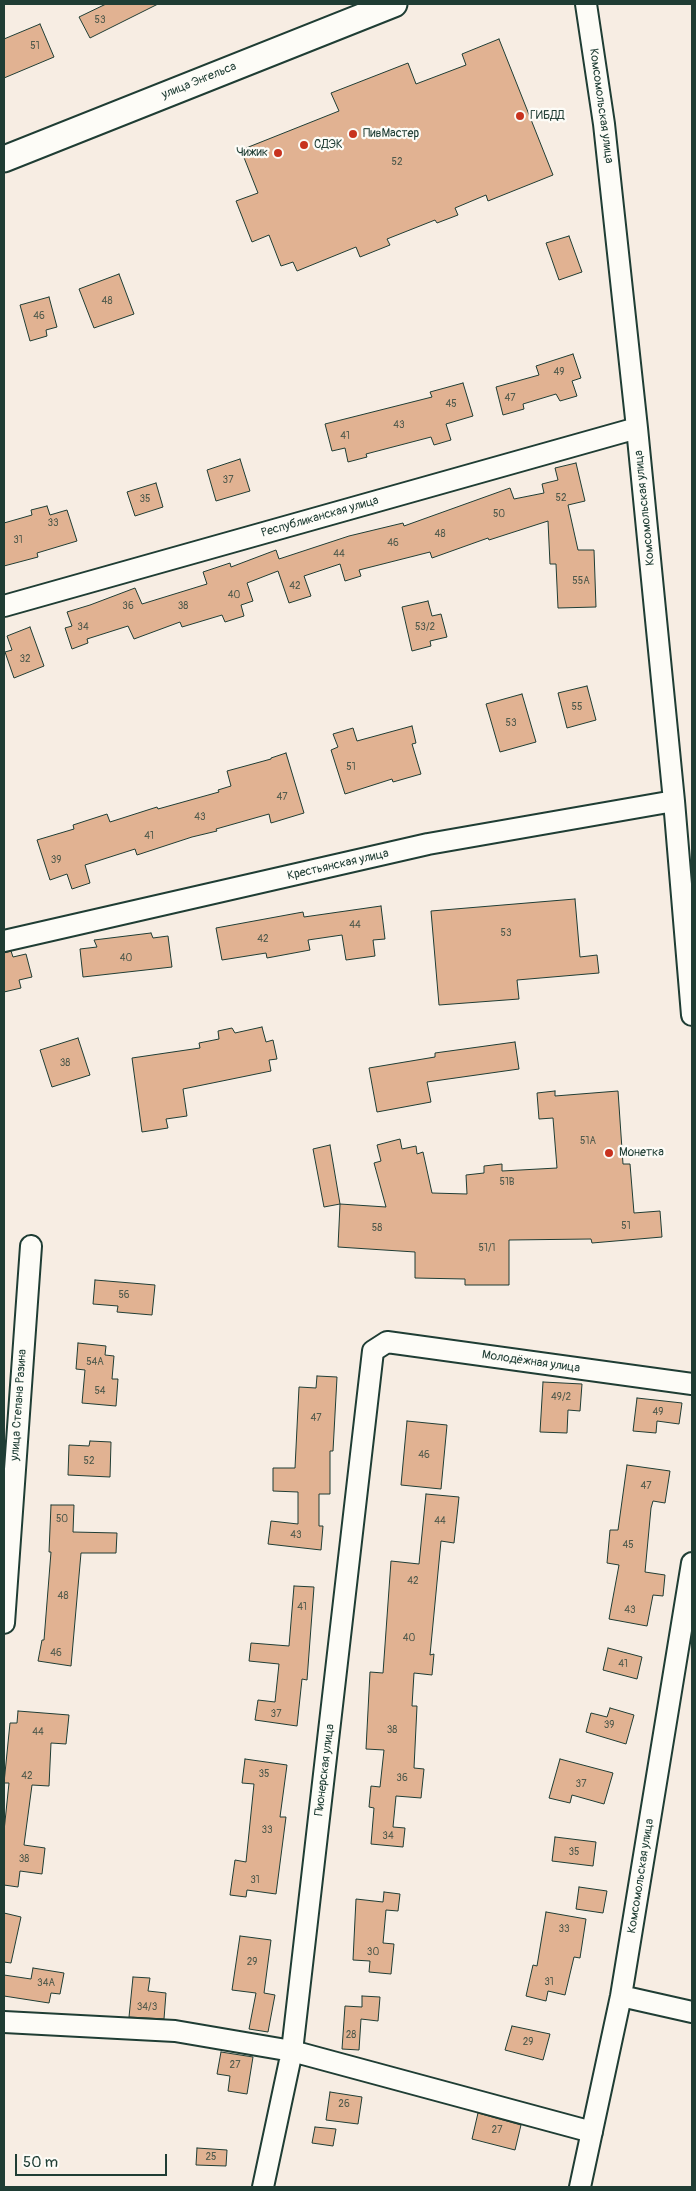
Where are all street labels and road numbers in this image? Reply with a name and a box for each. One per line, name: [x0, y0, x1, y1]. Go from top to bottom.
street label: Комсомольская улица: [586, 48, 616, 164]
street label: улица Энгельса: [160, 59, 238, 103]
street label: Комсомольская улица: [632, 450, 658, 566]
street label: Республиканская улица: [260, 493, 380, 541]
street label: Крестьянская улица: [286, 846, 390, 884]
street label: Молодёжная улица: [481, 1348, 581, 1376]
street label: улица Степана Разина: [8, 1349, 30, 1461]
street label: Пионерская улица: [312, 1723, 338, 1817]
street label: Комсомольская улица: [625, 1818, 657, 1934]

